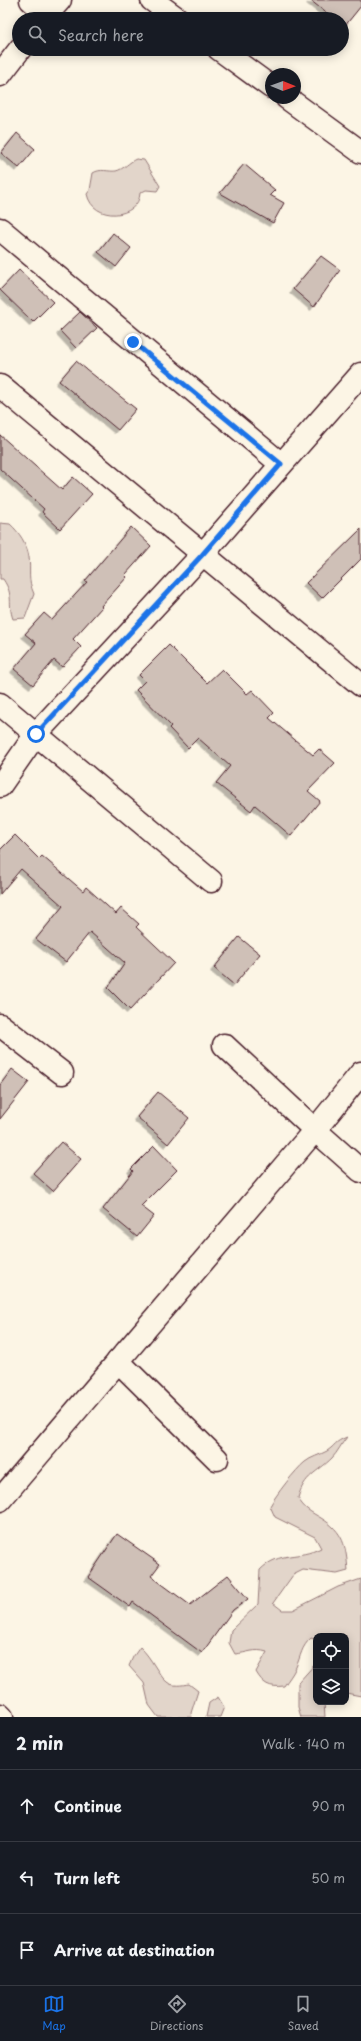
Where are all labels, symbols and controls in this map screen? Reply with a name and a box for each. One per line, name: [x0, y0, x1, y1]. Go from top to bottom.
search box: [12, 12, 349, 56]
icon: search: [26, 23, 48, 45]
text: Search here: [58, 23, 144, 46]
north arrow: [265, 68, 301, 104]
route end: [124, 333, 142, 351]
route start: [27, 725, 45, 743]
map controls: [313, 1633, 349, 1705]
button: locate: [313, 1633, 349, 1669]
button: layers: [313, 1669, 349, 1705]
text: 2 min: [16, 1730, 63, 1756]
text: Walk · 140 m: [262, 1734, 345, 1753]
text: Continue: [54, 1794, 122, 1817]
icon: ahead: [16, 1795, 38, 1817]
text: 90 m: [312, 1796, 345, 1815]
text: Turn left: [54, 1866, 120, 1889]
icon: left: [16, 1867, 38, 1889]
text: 50 m: [311, 1868, 345, 1887]
text: Arrive at destination: [54, 1938, 215, 1961]
icon: arrive: [16, 1939, 38, 1961]
tab: Map: [42, 1993, 66, 2034]
tab: Directions: [150, 1993, 203, 2034]
tab: Saved: [288, 1993, 319, 2034]

